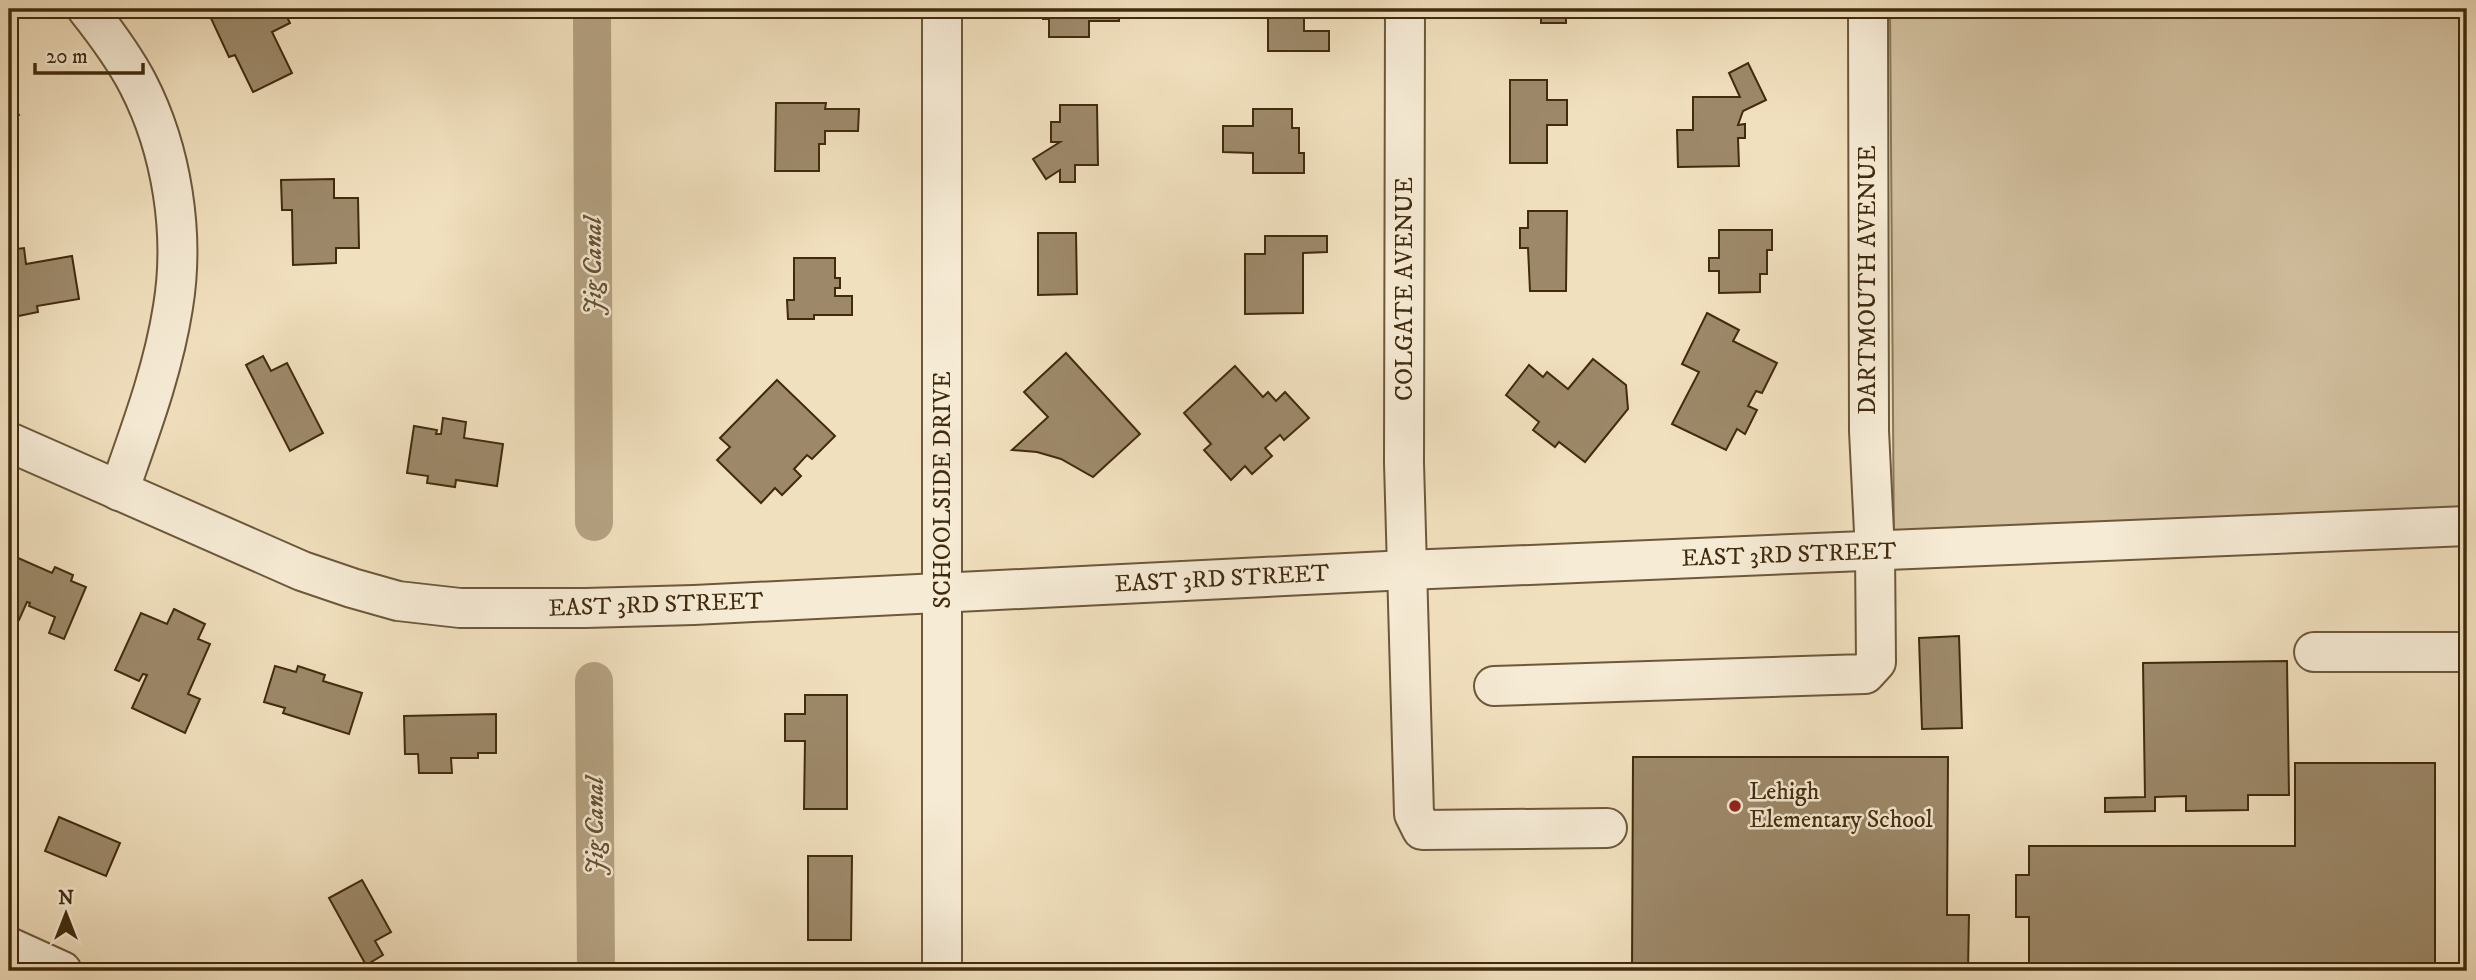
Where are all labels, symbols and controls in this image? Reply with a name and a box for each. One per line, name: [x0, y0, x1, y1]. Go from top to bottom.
scale bar: [35, 32, 144, 76]
text: 20 m: [46, 44, 88, 70]
street label: DARTMOUTH AVENUE: [1853, 145, 1883, 415]
street label: COLGATE AVENUE: [1390, 177, 1420, 401]
water label: Jig Canal: [577, 213, 610, 315]
street label: SCHOOLSIDE DRIVE: [928, 371, 958, 609]
street label: EAST 3RD STREET: [1681, 536, 1897, 574]
street label: EAST 3RD STREET: [1114, 558, 1330, 600]
street label: EAST 3RD STREET: [548, 586, 764, 624]
water label: Jig Canal: [579, 773, 612, 875]
place label: Lehigh Elementary School: [1749, 777, 1933, 835]
marker: Lehigh Elementary School: [1727, 798, 1743, 814]
north arrow: [32, 878, 102, 948]
text: N: [58, 887, 74, 910]

